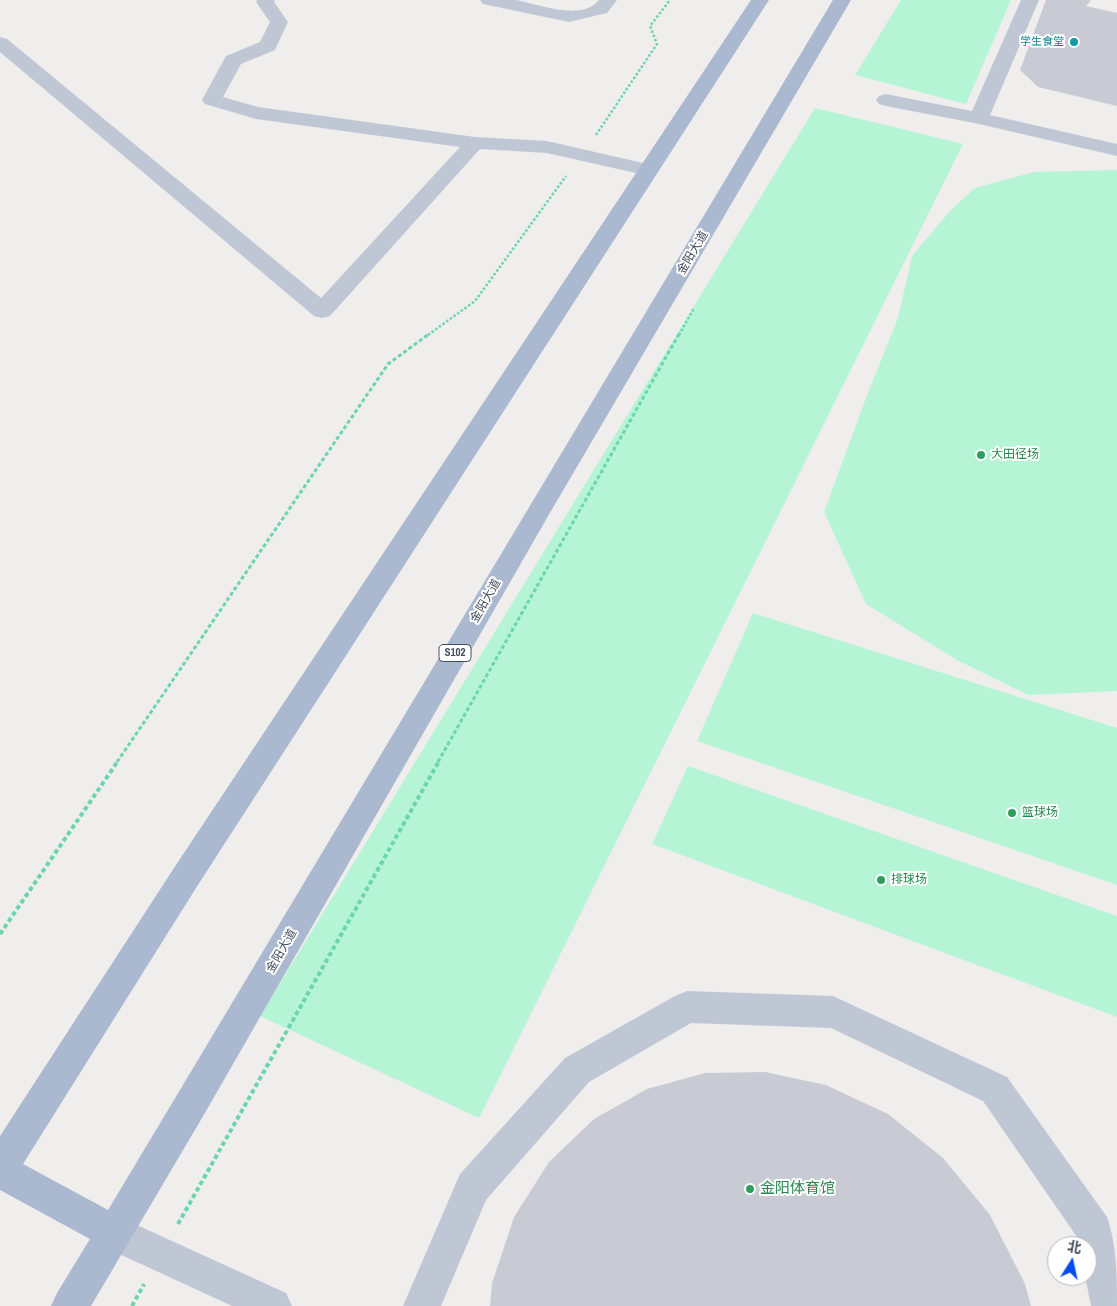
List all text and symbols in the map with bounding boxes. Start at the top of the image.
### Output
place label: 学生食堂 [1020,35,1064,49]
marker: 学生食堂 [1068,36,1080,48]
street label: 金阳大道 [674,229,712,277]
place label: 大田径场 [991,448,1039,462]
marker: 大田径场 [975,449,987,461]
street label: 金阳大道 [468,577,504,625]
road number: S102 [439,644,471,661]
place label: 篮球场 [1022,806,1058,820]
marker: 篮球场 [1006,807,1018,819]
place label: 排球场 [891,873,927,887]
marker: 排球场 [875,874,887,886]
street label: 金阳大道 [264,927,300,975]
place label: 金阳体育馆 [760,1180,835,1198]
marker: 金阳体育馆 [744,1183,756,1195]
north arrow [1047,1236,1097,1286]
text: 北 [1066,1237,1083,1257]

